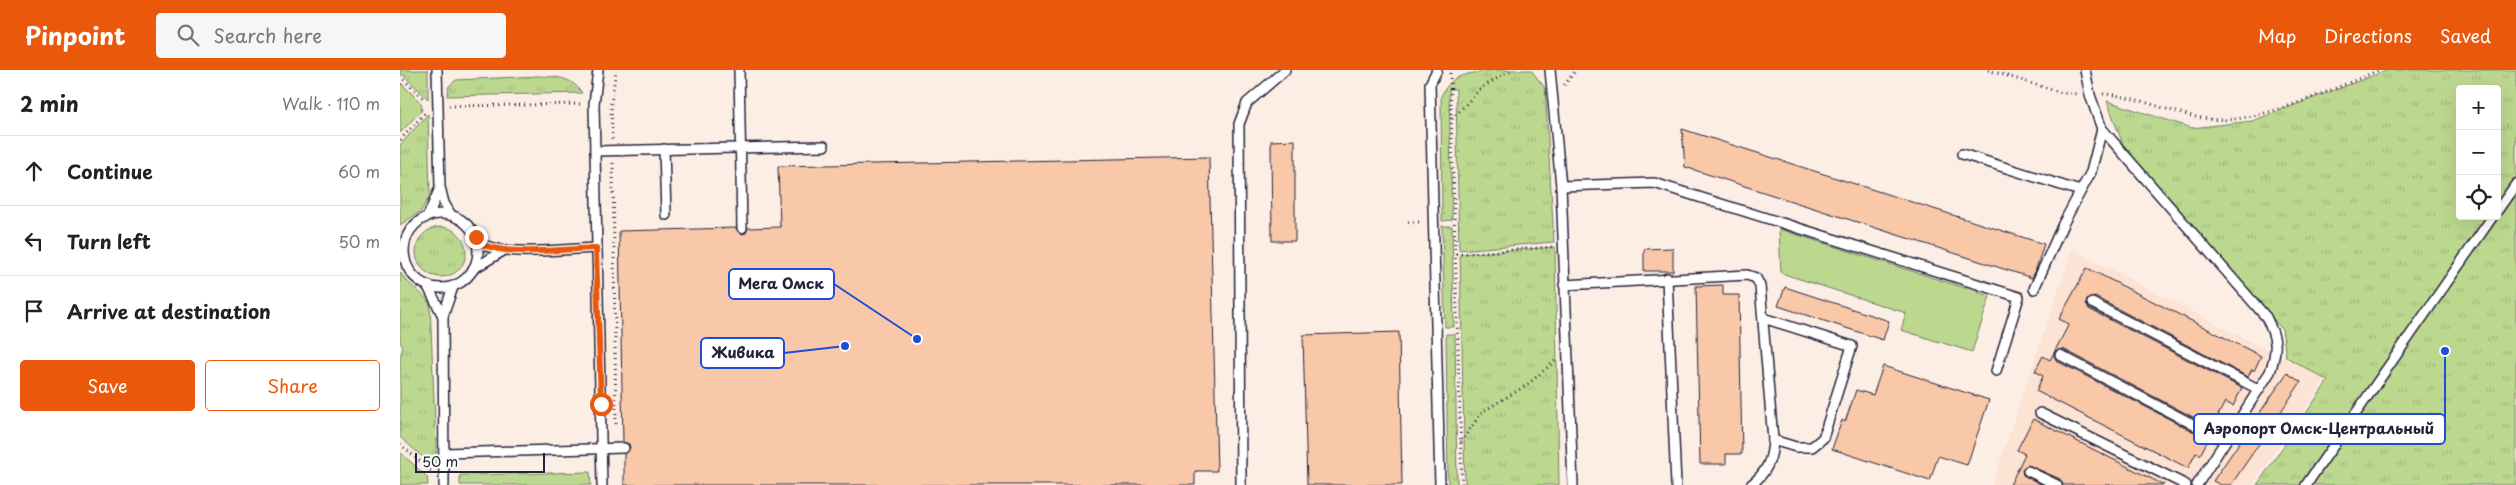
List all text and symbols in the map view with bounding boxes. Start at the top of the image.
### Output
search box [156,13,506,58]
text: Pinpoint [25,17,126,53]
icon: search [174,21,202,49]
text: Search here [214,21,322,49]
text: Map [2258,22,2296,49]
text: Directions [2324,22,2412,49]
text: Saved [2440,22,2491,49]
map controls [2456,85,2501,220]
button: + [2456,85,2501,130]
text: 2 min [20,87,79,119]
text: Walk · 110 m [282,91,380,115]
button: − [2456,130,2501,175]
icon: ahead [20,157,48,185]
text: Continue [67,157,153,185]
text: 60 m [338,159,380,183]
button: locate [2456,175,2501,220]
route end [465,226,488,249]
icon: left [20,227,48,255]
text: Turn left [67,227,151,255]
text: 50 m [339,229,380,253]
callout: Мега Омск [729,269,834,299]
text: Мега Омск [738,271,824,294]
icon: arrive [20,297,48,325]
text: Arrive at destination [67,297,271,325]
callout: Живика [701,338,784,368]
text: Живика [711,340,775,363]
button: Save [20,360,195,411]
button: Share [205,360,380,411]
route start [590,393,613,416]
callout: Аэропорт Омск-Центральный [2194,414,2445,444]
text: Аэропорт Омск-Центральный [2203,416,2434,439]
scale bar [415,450,545,473]
text: 50 m [422,451,458,472]

